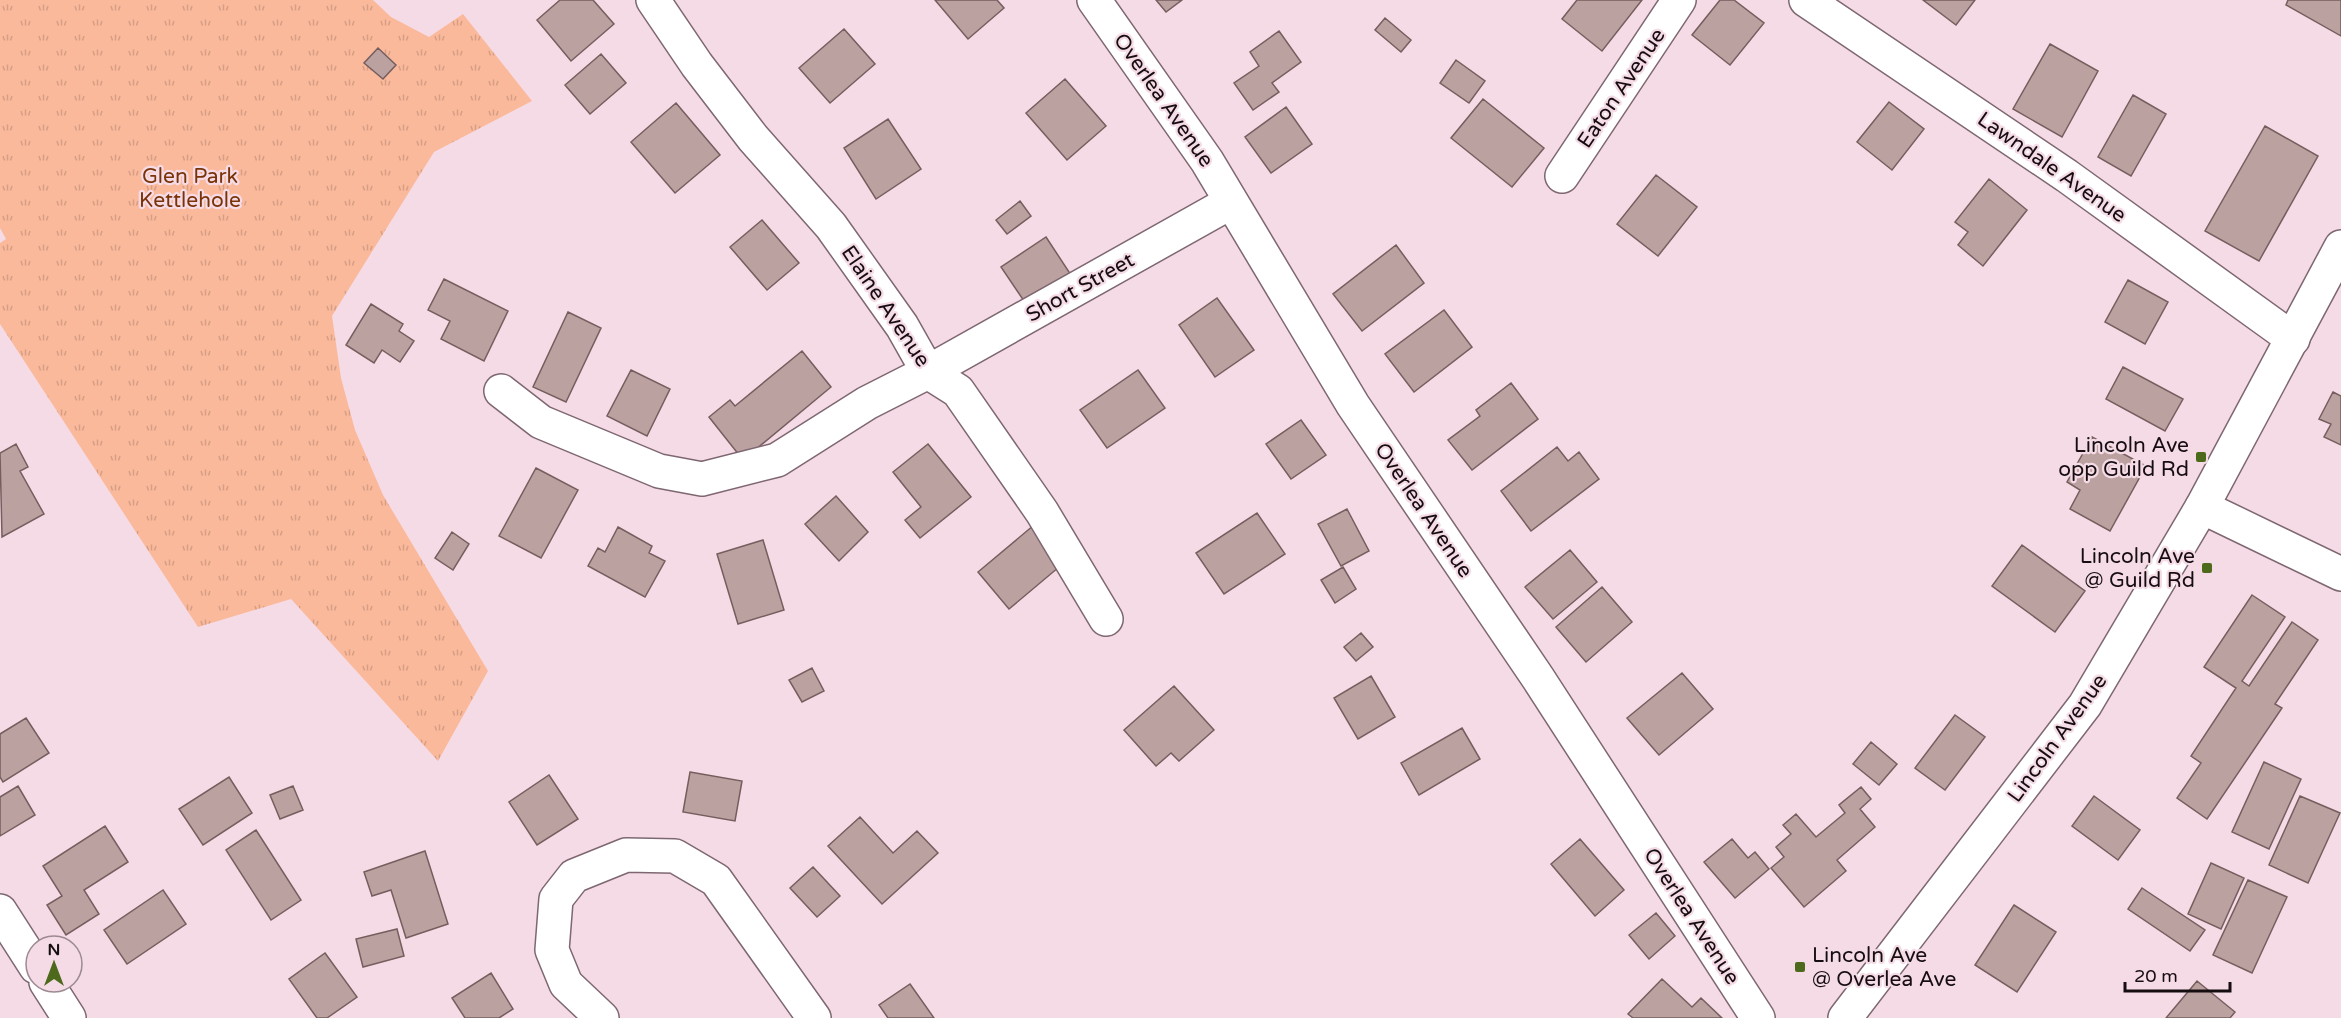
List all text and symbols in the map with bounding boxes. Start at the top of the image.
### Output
street label: Eaton Avenue [1572,24,1671,153]
street label: Overlea Avenue [1108,29,1219,172]
street label: Lawndale Avenue [1972,107,2131,228]
park label: Glen Park Kettlehole [139,164,241,213]
street label: Elaine Avenue [836,241,935,372]
street label: Short Street [1022,247,1139,327]
place label: Lincoln Ave opp Guild Rd [2058,433,2189,482]
street label: Overlea Avenue [1369,438,1478,583]
marker: Lincoln Ave opp Guild Rd [2194,450,2208,464]
place label: Lincoln Ave @ Guild Rd [2080,544,2195,593]
marker: Lincoln Ave @ Guild Rd [2200,561,2214,575]
street label: Lincoln Avenue [2002,669,2112,807]
street label: Overlea Avenue [1638,843,1745,989]
north arrow [24,934,84,994]
text: N [48,940,60,960]
place label: Lincoln Ave @ Overlea Ave [1812,943,1957,992]
scale bar [2125,955,2230,993]
marker: Lincoln Ave @ Overlea Ave [1793,960,1807,974]
text: 20 m [2134,965,2178,987]

